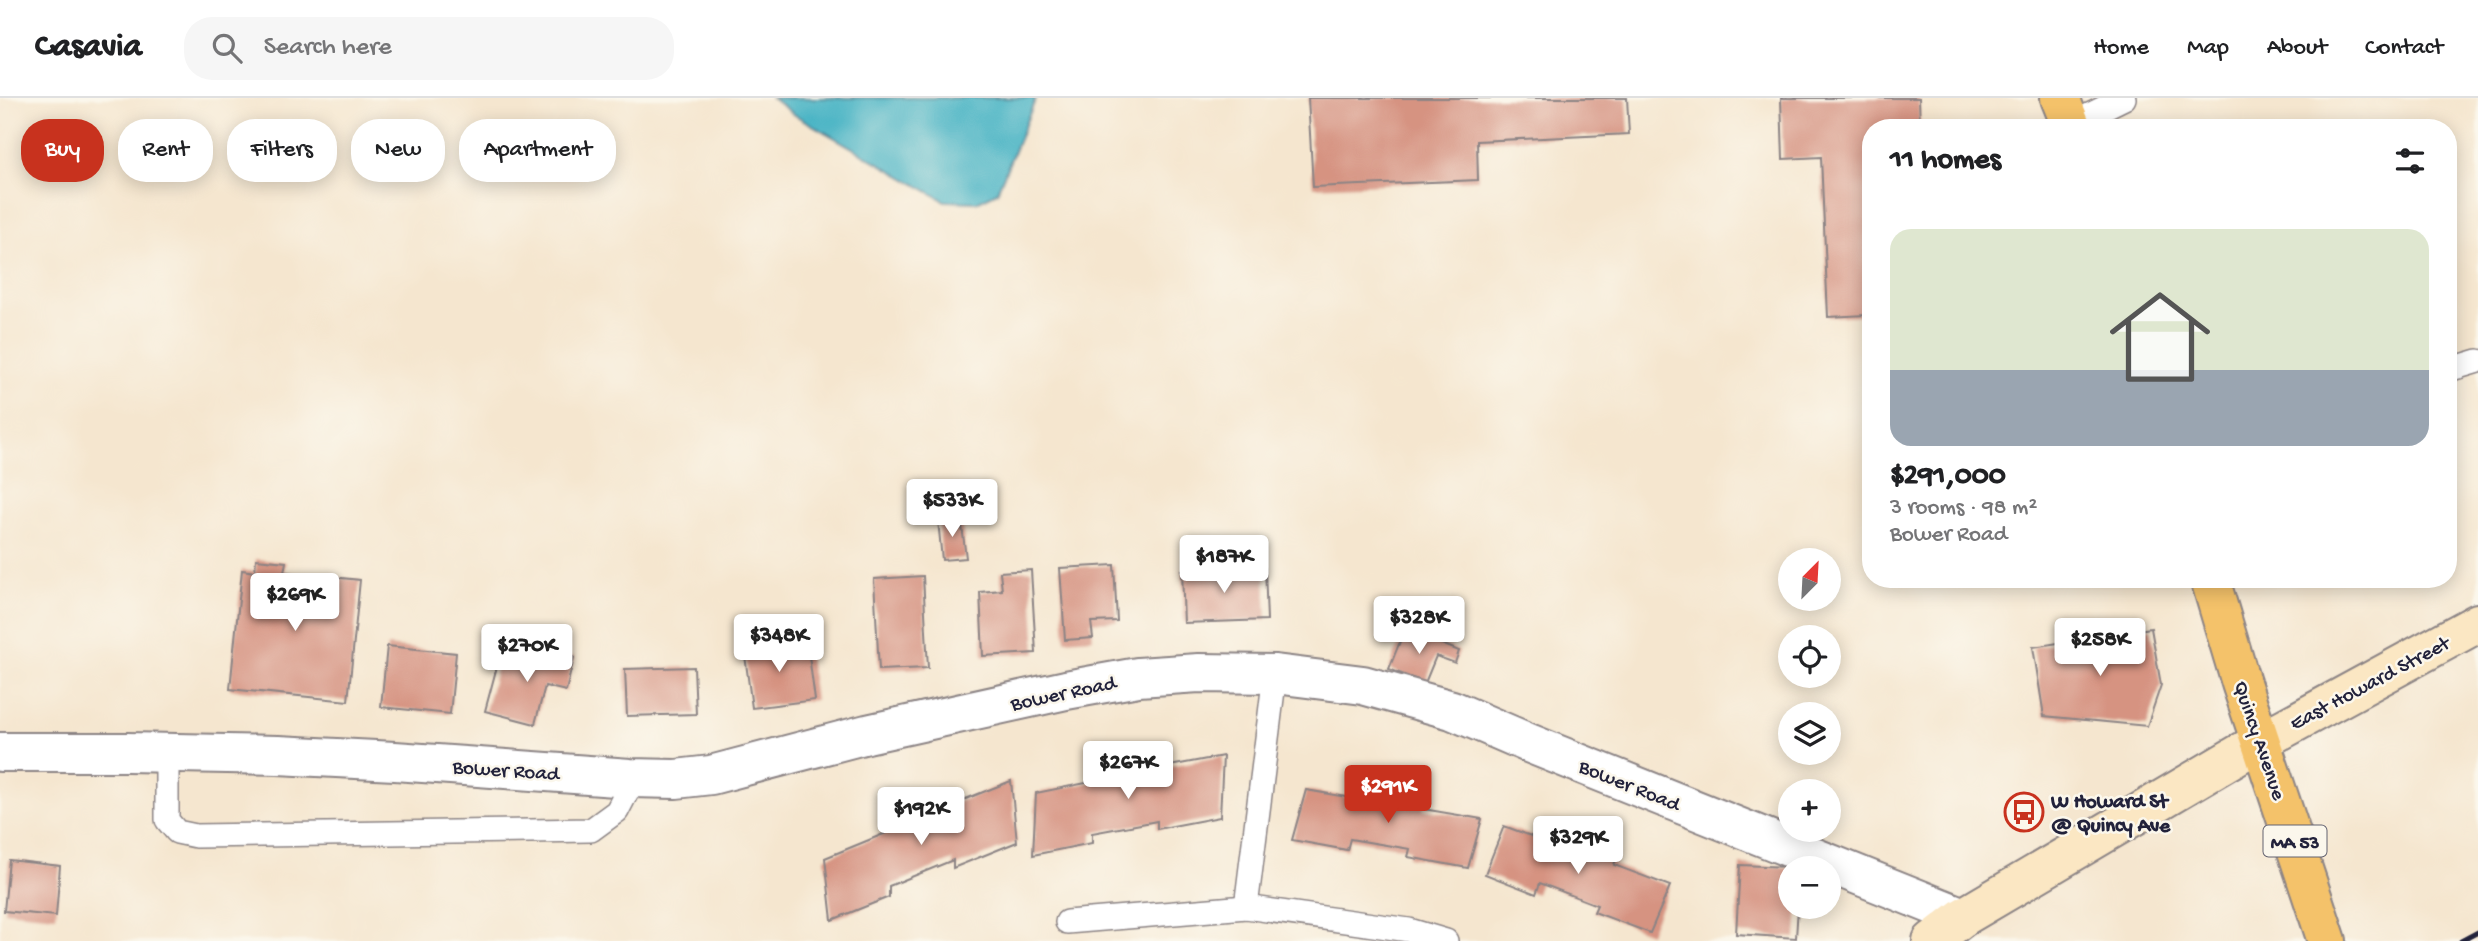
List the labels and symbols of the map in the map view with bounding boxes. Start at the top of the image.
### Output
pin: $533K [903,480,1001,539]
pin: $187K [1175,536,1273,595]
north arrow [1778,548,1841,611]
pin: $269K [246,574,344,633]
pin: $328K [1370,596,1468,656]
pin: $348K [730,614,828,674]
pin: $258K [2051,618,2149,678]
pin: $270K [478,624,576,684]
street label: East Howard Street [2286,631,2457,738]
street label: Bower Road [1008,672,1120,719]
street label: Quincy Avenue [2226,678,2290,805]
pin: $267K [1079,742,1177,801]
street label: Bower Road [1573,755,1685,820]
street label: Bower Road [451,756,562,789]
pin: $291K [1339,766,1437,825]
pin: $192K [872,788,970,847]
bus stop icon: W Howard St @ Quincy Ave [2003,791,2045,833]
place label: W Howard St @ Quincy Ave [2050,791,2171,840]
pin: $329K [1529,816,1627,876]
road number: MA 53 [2264,826,2326,856]

